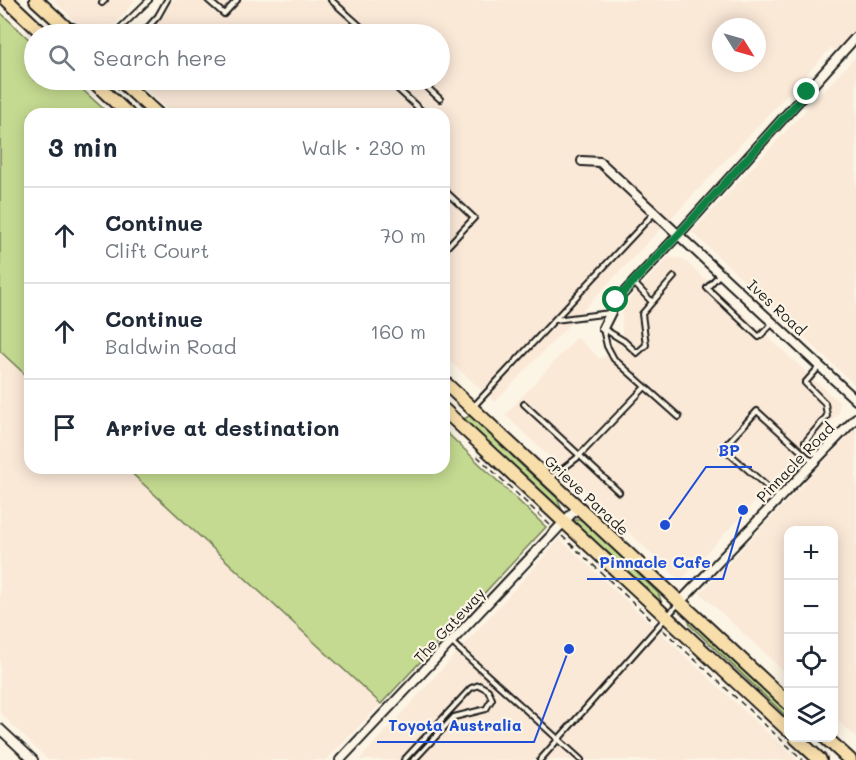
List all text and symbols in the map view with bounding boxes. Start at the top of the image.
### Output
north arrow [712,18,766,72]
search box [24,24,450,90]
icon: search [45,41,78,74]
text: Search here [93,43,227,72]
route end [793,78,819,104]
text: 3 min [48,130,117,164]
text: Walk · 230 m [301,134,426,160]
text: Continue [105,208,203,237]
icon: ahead [48,219,81,252]
text: 70 m [380,222,426,248]
text: Clift Court [105,237,209,263]
street label: Ives Road [743,275,811,339]
route start [602,286,628,312]
text: Continue [105,304,203,333]
icon: ahead [48,315,81,348]
text: 160 m [370,318,426,344]
text: Baldwin Road [105,333,237,359]
icon: arrive [48,411,81,444]
text: Arrive at destination [105,413,340,442]
street label: Pinnacle Road [752,418,838,506]
callout: BP [706,433,752,467]
text: BP [718,439,740,460]
street label: Grieve Parade [540,451,634,539]
map controls [784,526,838,742]
button: + [784,526,838,580]
callout: Pinnacle Cafe [587,545,723,579]
text: Pinnacle Cafe [599,551,711,572]
button: − [784,580,838,634]
street label: The Gateway [409,583,489,667]
button: locate [784,634,838,688]
button: layers [784,688,838,742]
callout: Toyota Australia [377,708,534,742]
text: Toyota Australia [388,714,522,735]

